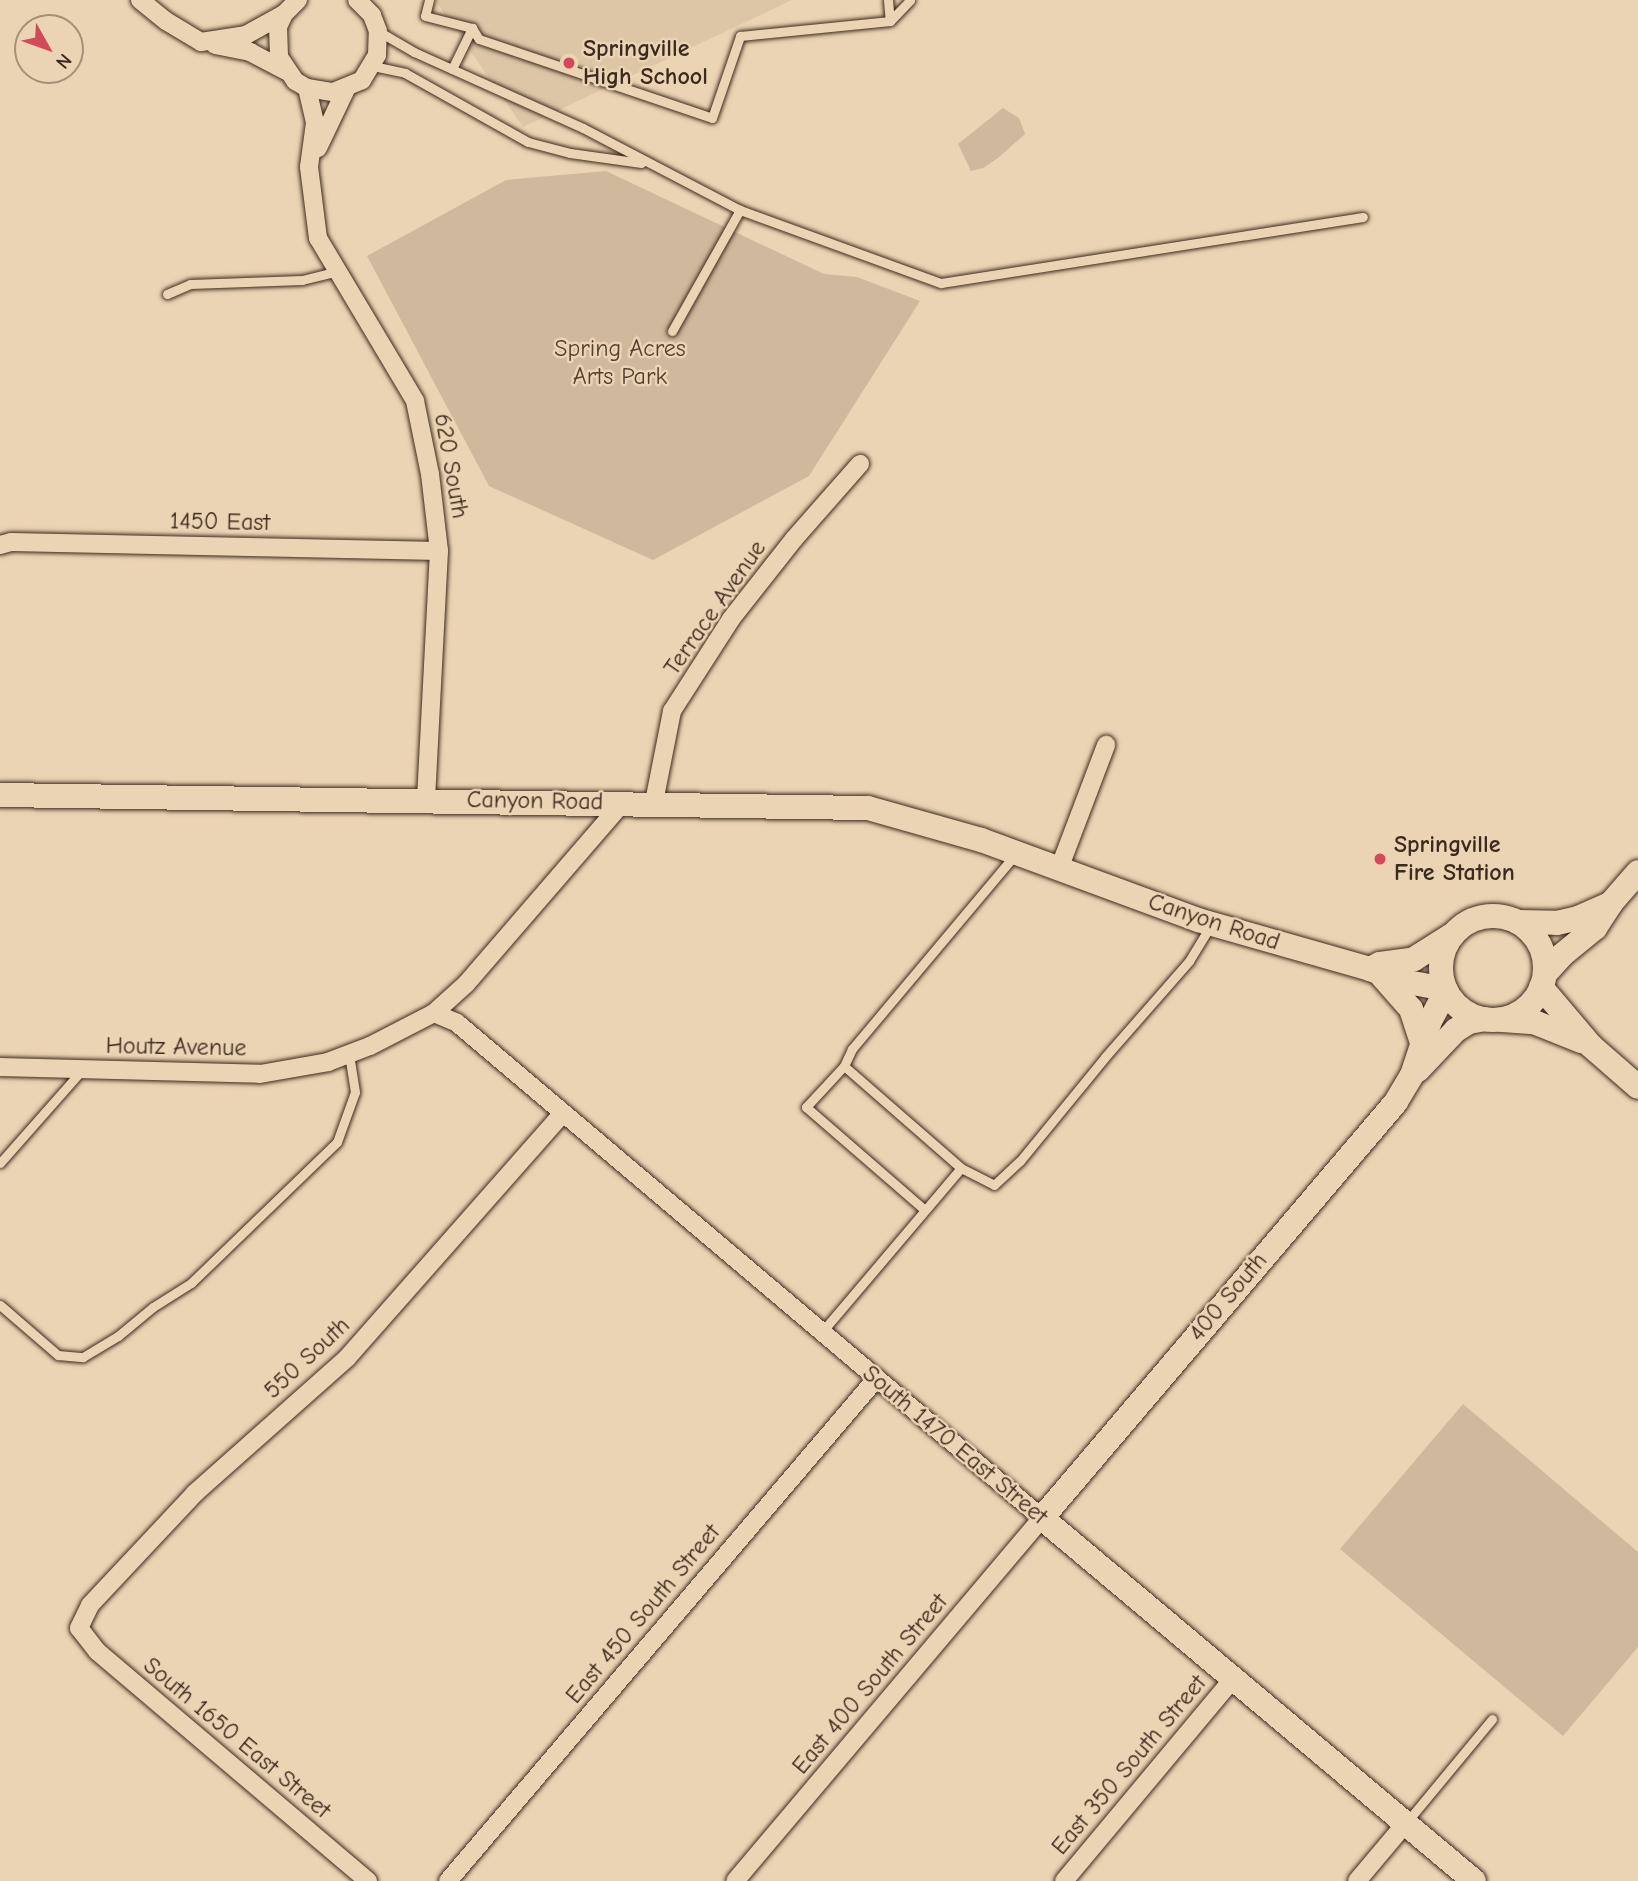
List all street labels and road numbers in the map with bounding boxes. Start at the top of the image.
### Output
street label: 620 South [428,411,474,521]
street label: 1450 East [170,507,270,537]
street label: Terrace Avenue [658,535,772,681]
street label: Canyon Road [466,785,604,817]
street label: Canyon Road [1145,887,1283,957]
street label: Houtz Avenue [105,1031,247,1063]
street label: 400 South [1183,1247,1273,1347]
street label: 550 South [258,1311,356,1405]
street label: South 1470 East Street [857,1359,1053,1531]
street label: East 450 South Street [560,1519,726,1709]
street label: East 400 South Street [786,1588,954,1780]
street label: South 1650 East Street [137,1651,337,1825]
street label: East 350 South Street [1045,1669,1213,1861]

